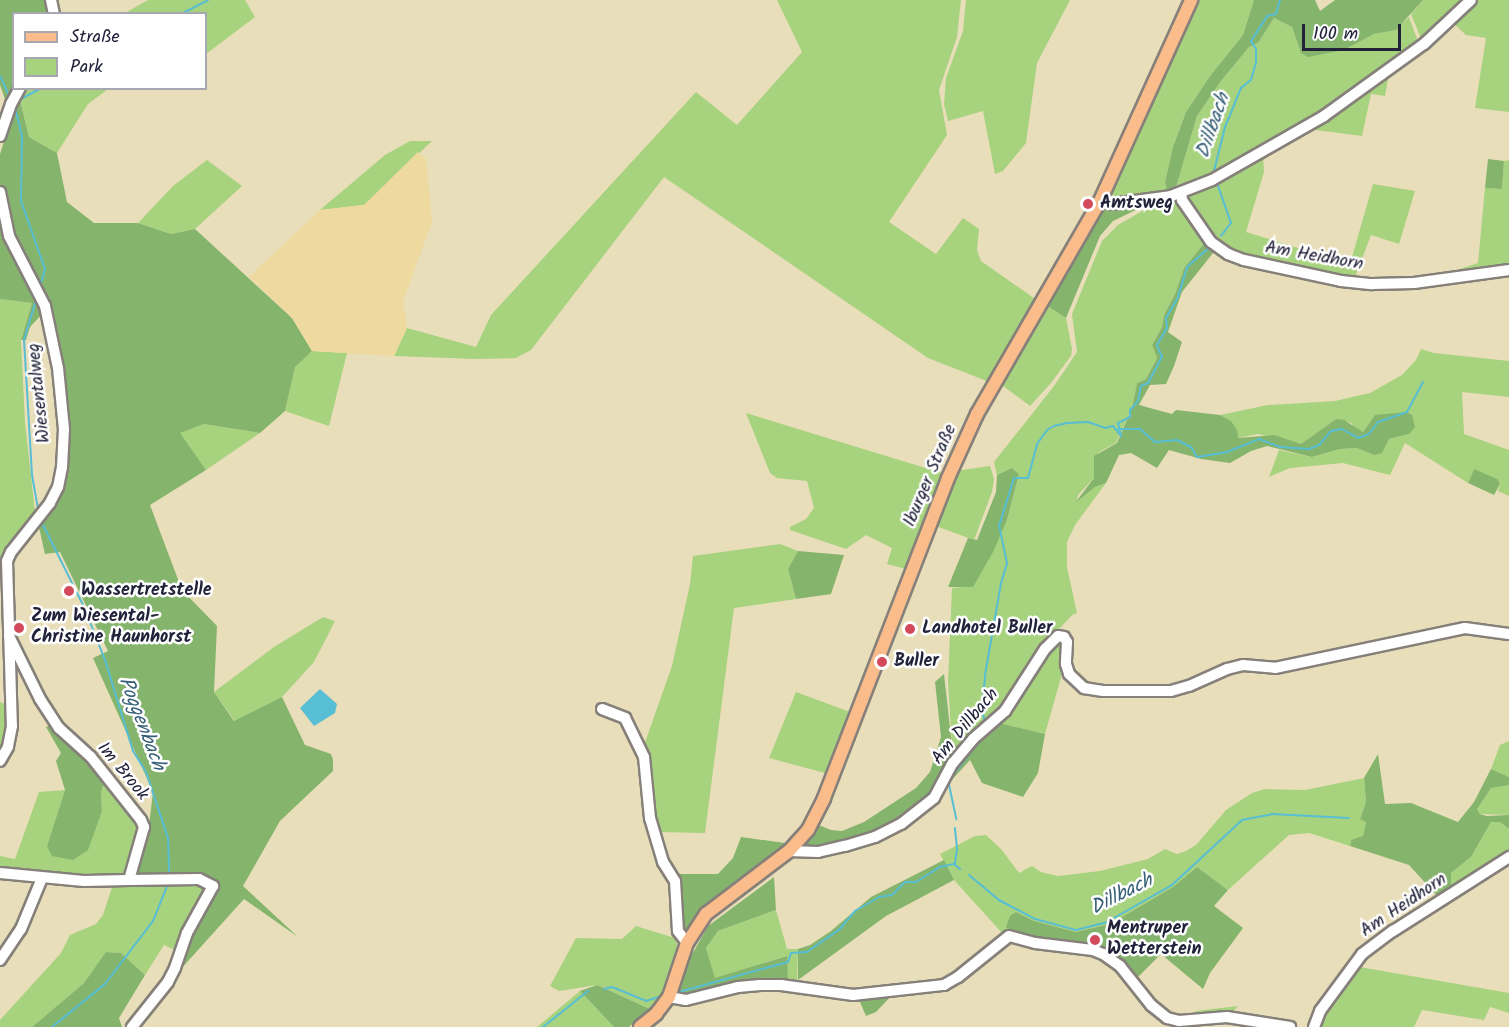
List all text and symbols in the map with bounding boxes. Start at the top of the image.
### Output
legend [12,12,207,90]
scale bar [1305,12,1404,50]
text: 100 m [1313,20,1358,49]
text: Straße [70,23,120,52]
text: Park [70,53,103,82]
water label: Dillbach [1192,90,1236,162]
place label: Amtsweg [1100,193,1173,215]
marker: Amtsweg [1081,197,1095,211]
street label: Am Heidhorn [1263,238,1365,276]
street label: Wiesentalweg [24,342,56,444]
street label: Iburger Straße [900,422,962,530]
place label: Wassertretstelle [81,580,212,602]
marker: Wassertretstelle [62,584,76,598]
place label: Zum Wiesental- Christine Haunhorst [31,607,191,650]
place label: Landhotel Buller [922,618,1052,640]
marker: Zum Wiesental- Christine Haunhorst [12,621,26,635]
marker: Landhotel Buller [903,622,917,636]
place label: Buller [894,651,939,673]
marker: Buller [875,655,889,669]
water label: Poggenbach [112,674,170,774]
street label: Am Dillbach [928,685,1004,769]
street label: Im Brook [91,739,153,805]
water label: Dillbach [1087,869,1157,921]
street label: Am Heidhorn [1357,869,1451,943]
place label: Mentruper Wetterstein [1107,919,1201,962]
marker: Mentruper Wetterstein [1088,933,1102,947]

